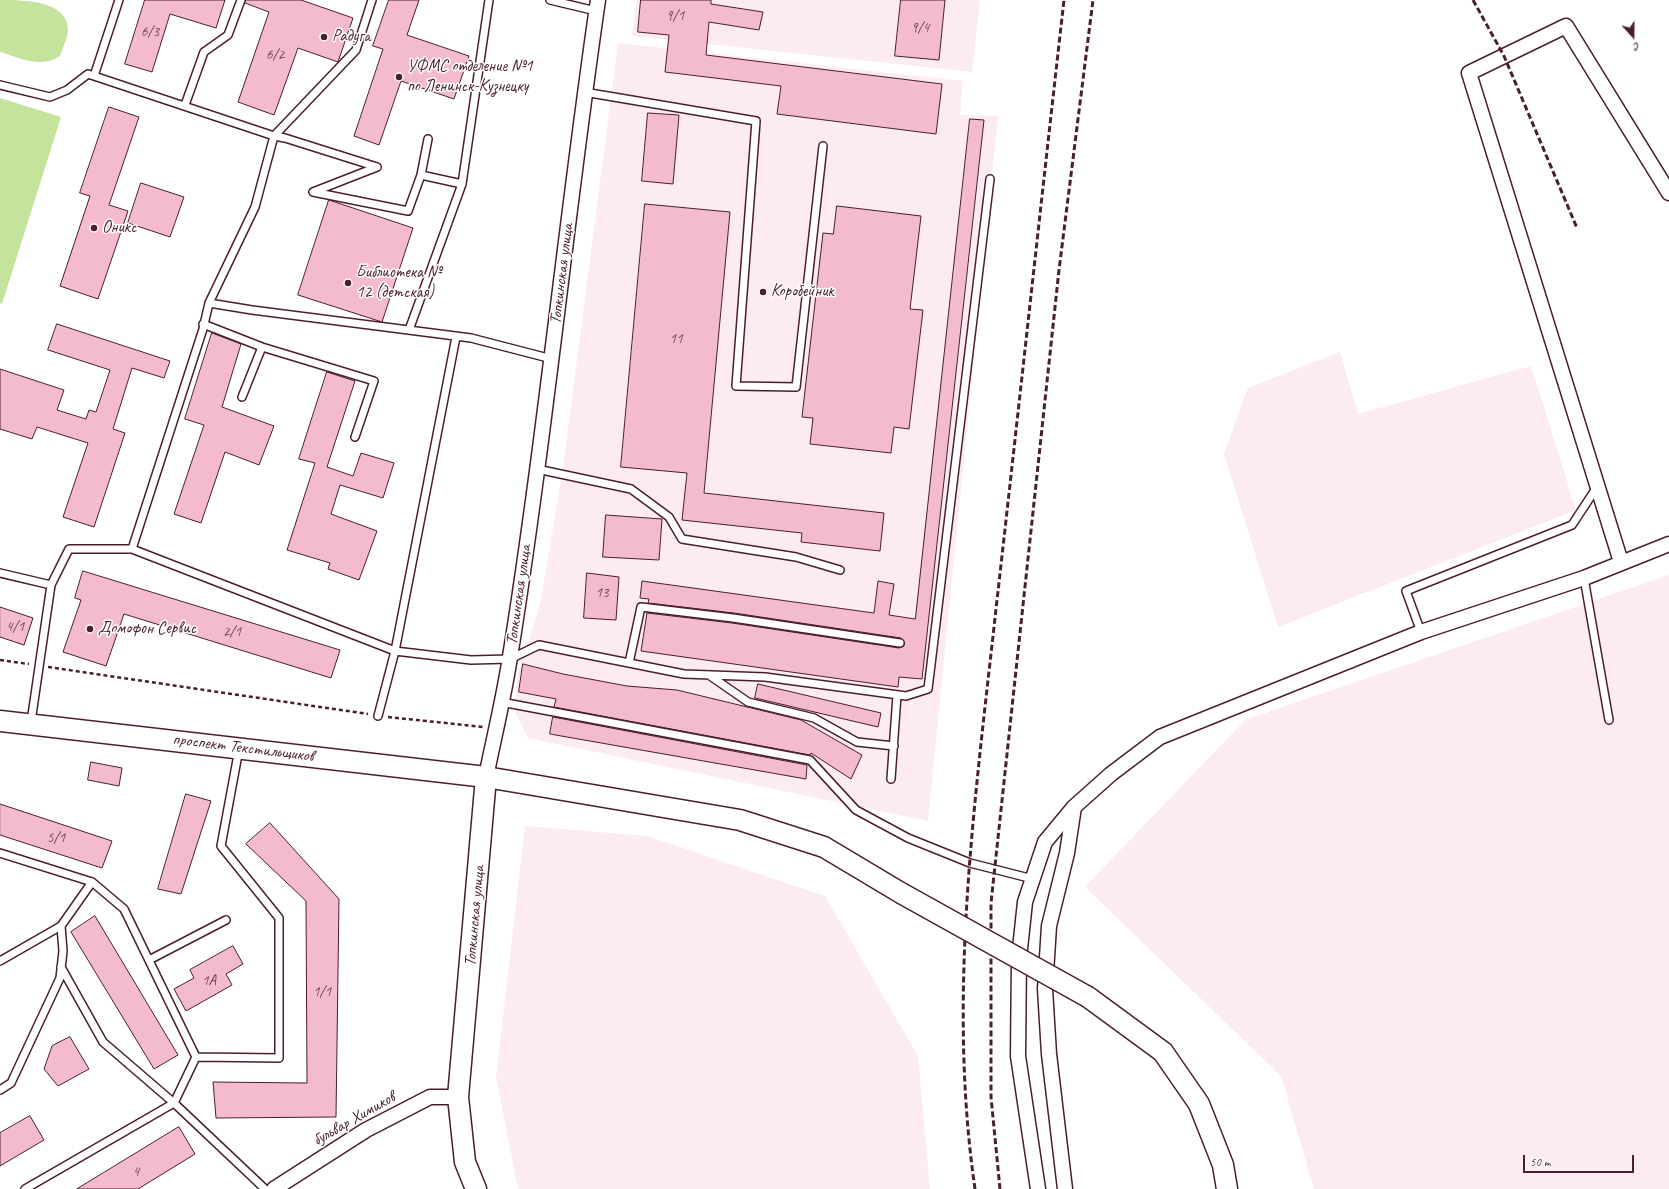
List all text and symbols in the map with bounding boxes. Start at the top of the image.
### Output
house number: 9/1 [666,7,684,25]
north arrow [1613,16,1653,56]
house number: 9/4 [911,19,929,37]
house number: 6/3 [141,23,159,41]
place label: Радуга [332,27,370,47]
marker: Радуга [319,32,329,42]
text: С [1632,40,1642,55]
house number: 6/2 [266,46,284,64]
place label: УФМС отделение №1 по Ленинск-Кузнецку [407,57,533,97]
marker: УФМС отделение №1 по Ленинск-Кузнецку [394,72,404,82]
place label: Оникс [102,218,136,238]
marker: Оникс [89,223,99,233]
street label: Топкинская улица [546,223,578,325]
place label: Библиотека № 12 (детская) [356,263,441,303]
marker: Библиотека № 12 (детская) [343,278,353,288]
place label: Коробейник [771,282,834,302]
marker: Коробейник [758,287,768,297]
house number: 11 [669,330,683,348]
street label: Топкинская улица [502,544,536,646]
house number: 13 [595,584,609,602]
house number: 4/1 [6,618,24,636]
place label: Домофон Сервис [98,619,196,639]
house number: 2/1 [223,623,241,641]
marker: Домофон Сервис [85,624,95,634]
street label: проспект Текстильщиков [171,729,315,767]
house number: 5/1 [47,829,65,847]
street label: Топкинская улица [460,865,490,967]
house number: 1А [202,972,216,990]
house number: 1/1 [313,983,331,1001]
street label: бульвар Химиков [309,1087,399,1151]
scale bar [1525,1147,1636,1173]
text: 50 m [1530,1154,1550,1170]
house number: 4 [133,1163,139,1181]

